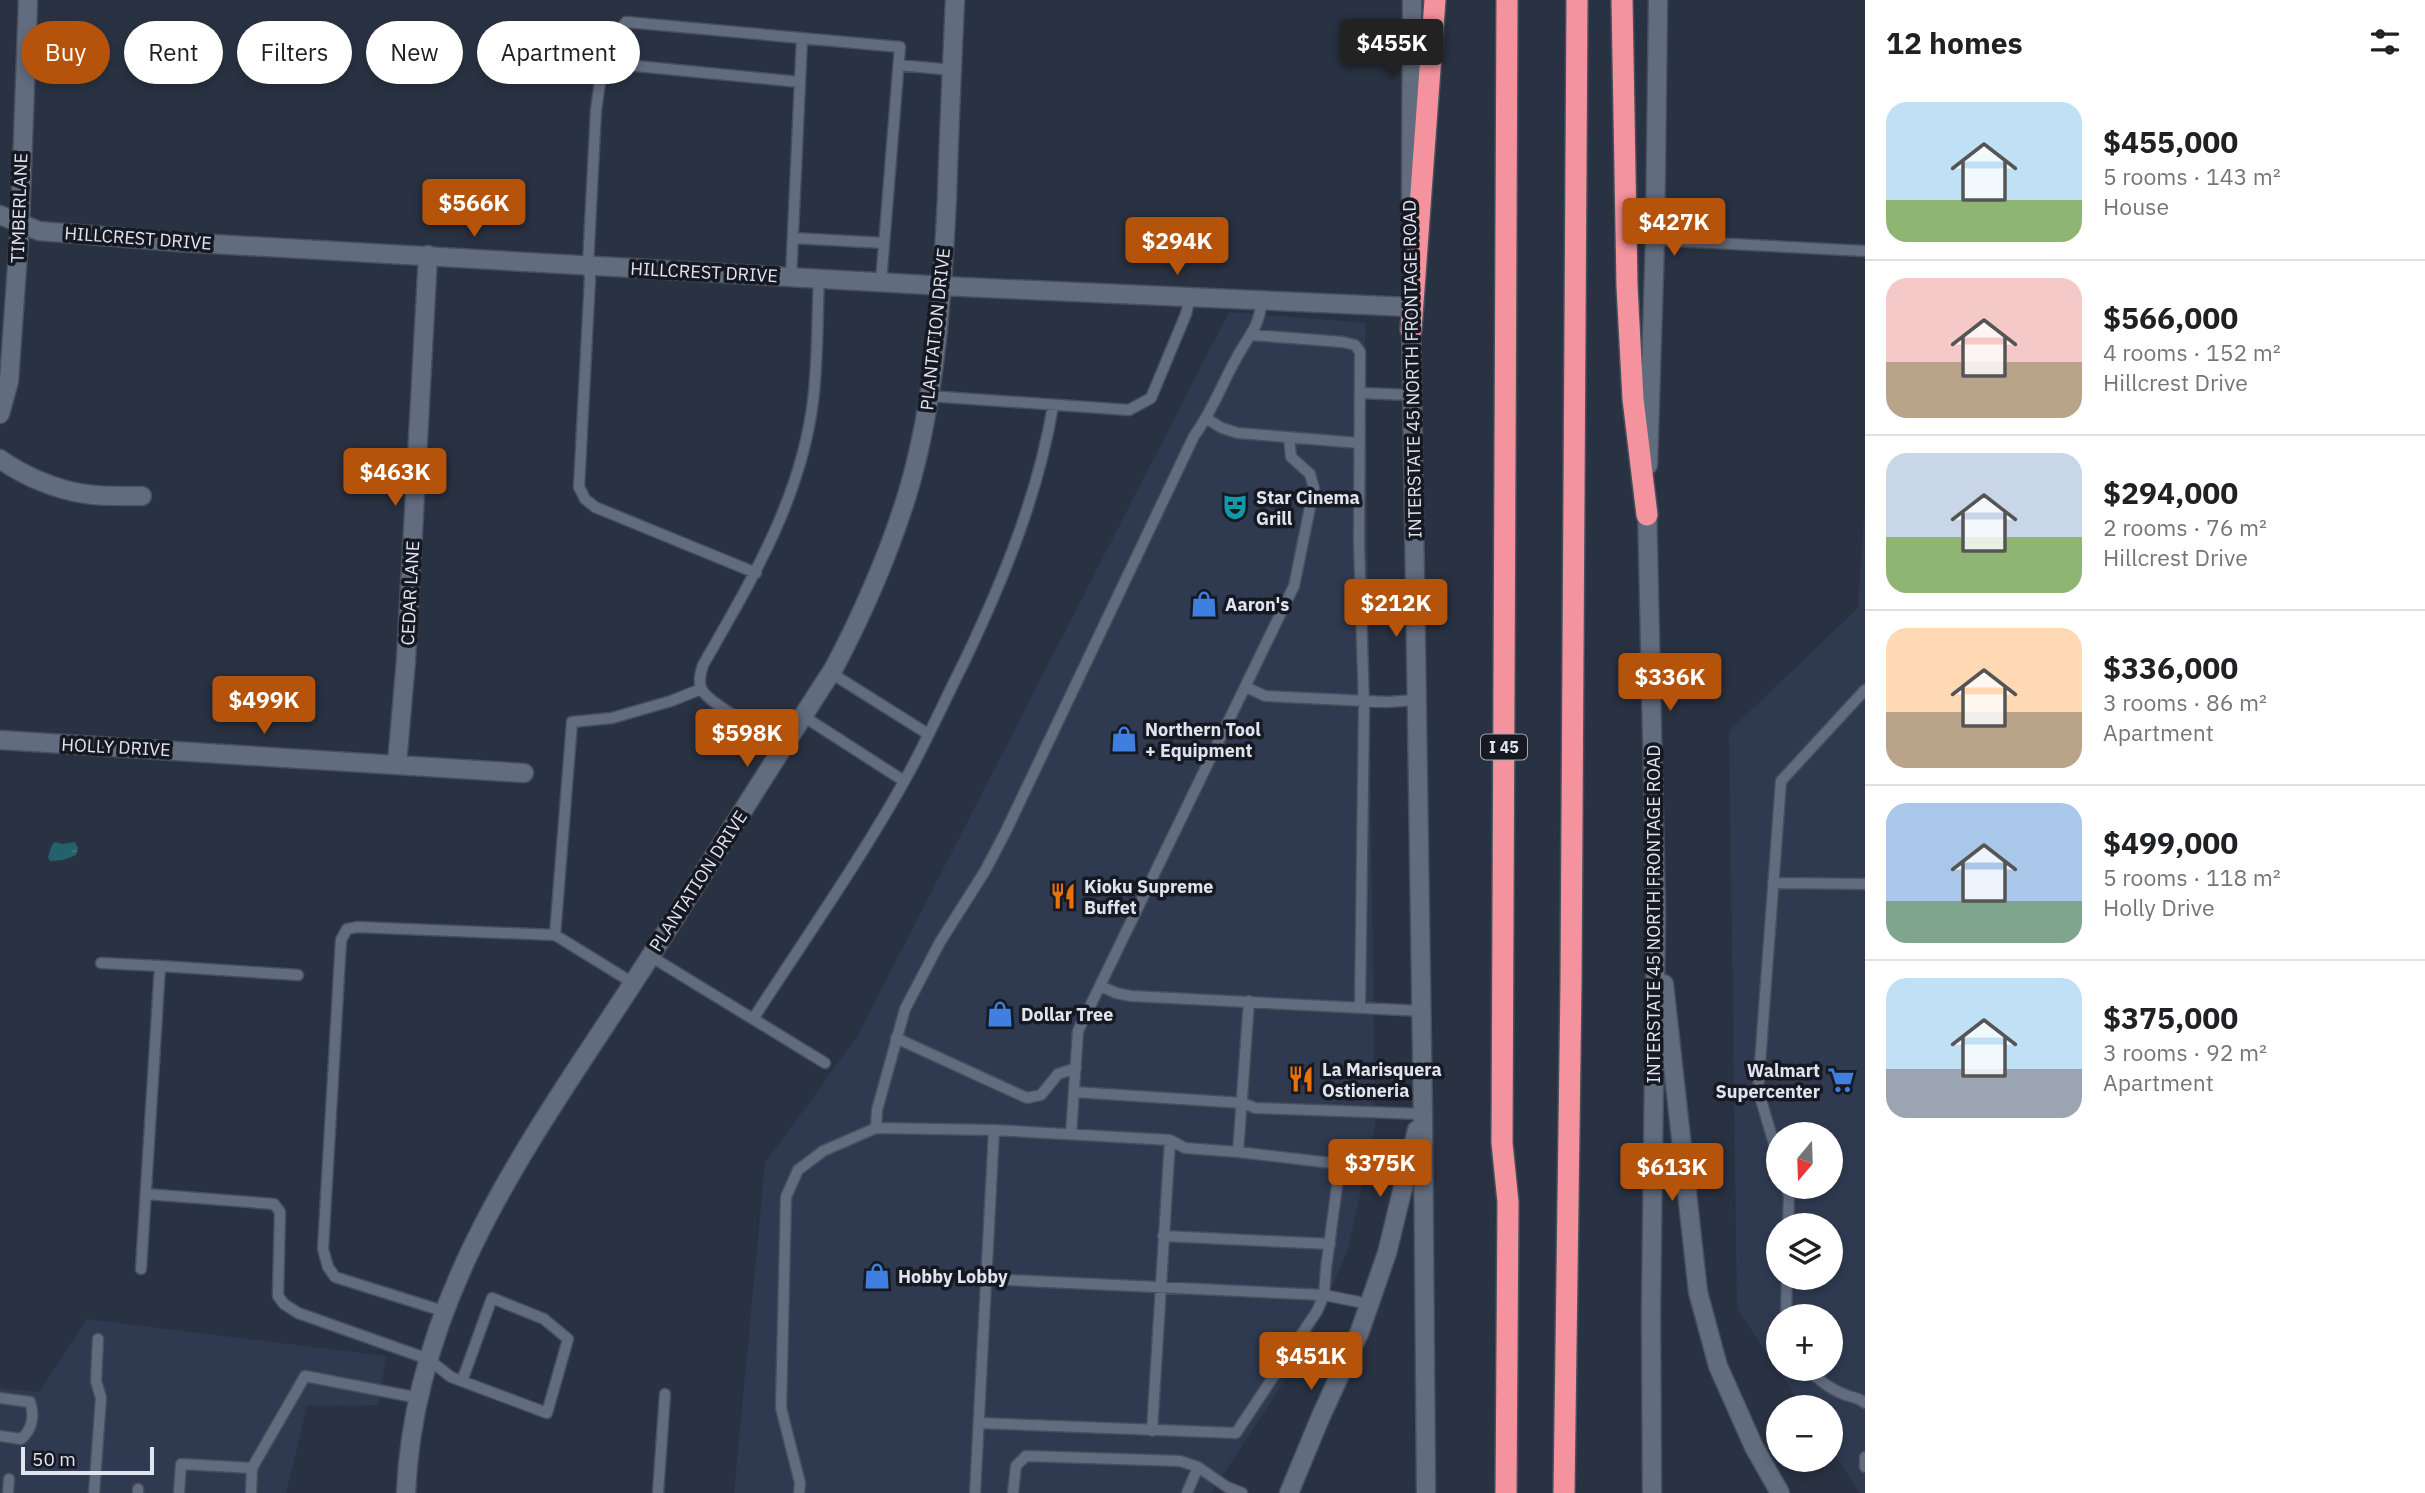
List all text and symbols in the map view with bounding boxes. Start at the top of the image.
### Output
pin: $455K [1343,20,1441,79]
chip: Buy [21,21,110,84]
chip: Rent [124,21,223,84]
chip: Filters [237,21,352,84]
chip: New [366,21,463,84]
chip: Apartment [477,21,640,84]
text: 12 homes [1886,23,2023,62]
icon: filters [2366,23,2404,61]
text: $455K [1356,27,1428,57]
text: $455,000 [2103,122,2238,161]
icon: home [1942,130,2026,214]
street label: TIMBERLANE [6,153,32,263]
text: 5 rooms · 143 m² [2103,161,2281,191]
pin: $566K [425,180,523,239]
text: $566K [438,187,510,217]
text: House [2103,191,2169,221]
pin: $427K [1625,198,1723,258]
street label: INTERSTATE 45 NORTH FRONTAGE ROAD [1398,200,1426,538]
text: $427K [1638,206,1710,236]
pin: $294K [1128,218,1226,277]
street label: HILLCREST DRIVE [64,221,212,255]
text: $294K [1141,225,1213,255]
street label: PLANTATION DRIVE [915,247,955,411]
street label: HILLCREST DRIVE [630,257,778,287]
text: $566,000 [2103,298,2238,337]
icon: home [1942,306,2026,390]
text: 4 rooms · 152 m² [2103,337,2281,367]
text: Hillcrest Drive [2103,367,2248,397]
pin: $463K [346,448,444,508]
text: $463K [359,456,431,486]
text: $294,000 [2103,473,2238,512]
icon: home [1942,481,2026,565]
place label: Star Cinema Grill [1256,486,1360,530]
theatre icon: Star Cinema Grill [1220,492,1250,522]
text: 2 rooms · 76 m² [2103,512,2267,542]
street label: CEDAR LANE [396,540,424,646]
text: Hillcrest Drive [2103,542,2248,572]
pin: $212K [1347,580,1445,639]
text: $212K [1360,587,1432,617]
shop icon: Aaron's [1189,589,1219,619]
place label: Aaron's [1225,593,1289,616]
text: $336,000 [2103,648,2238,687]
pin: $336K [1621,654,1719,713]
icon: home [1942,656,2026,740]
text: $336K [1634,661,1706,691]
pin: $499K [215,676,313,736]
text: $499K [228,684,300,714]
text: 3 rooms · 86 m² [2103,687,2267,717]
pin: $598K [698,710,796,769]
text: $598K [711,717,783,747]
text: Apartment [2103,717,2214,747]
place label: Northern Tool + Equipment [1145,718,1261,762]
shop icon: Northern Tool + Equipment [1109,724,1139,754]
street label: HOLLY DRIVE [61,733,171,761]
road number: I 45 [1481,734,1527,760]
street label: INTERSTATE 45 NORTH FRONTAGE ROAD [1642,745,1665,1083]
street label: PLANTATION DRIVE [644,806,752,956]
text: $499,000 [2103,823,2238,862]
icon: home [1942,831,2026,915]
text: 5 rooms · 118 m² [2103,862,2281,892]
place label: Kioku Supreme Buffet [1084,875,1213,919]
restaurant icon: Kioku Supreme Buffet [1048,881,1078,911]
text: Holly Drive [2103,892,2215,922]
text: $375,000 [2103,998,2238,1037]
shop icon: Dollar Tree [985,999,1015,1029]
place label: Dollar Tree [1021,1003,1113,1026]
icon: home [1942,1006,2026,1090]
text: 3 rooms · 92 m² [2103,1037,2267,1067]
place label: La Marisquera Ostioneria [1322,1058,1442,1102]
place label: Walmart Supercenter [1716,1059,1820,1103]
restaurant icon: La Marisquera Ostioneria [1286,1064,1316,1094]
supermarket icon: Walmart Supercenter [1826,1065,1856,1095]
text: Apartment [2103,1067,2214,1097]
north arrow [1766,1122,1843,1199]
map controls [1766,1122,1843,1472]
pin: $375K [1331,1140,1429,1199]
pin: $613K [1623,1144,1721,1203]
text: $375K [1344,1147,1416,1177]
text: $613K [1636,1151,1708,1181]
button: layers [1766,1213,1843,1290]
shop icon: Hobby Lobby [862,1261,892,1291]
place label: Hobby Lobby [898,1265,1008,1288]
button: + [1766,1304,1843,1381]
pin: $451K [1262,1332,1360,1392]
text: $451K [1275,1340,1347,1370]
button: − [1766,1395,1843,1472]
scale bar [21,1444,154,1476]
text: 50 m [32,1447,76,1471]

